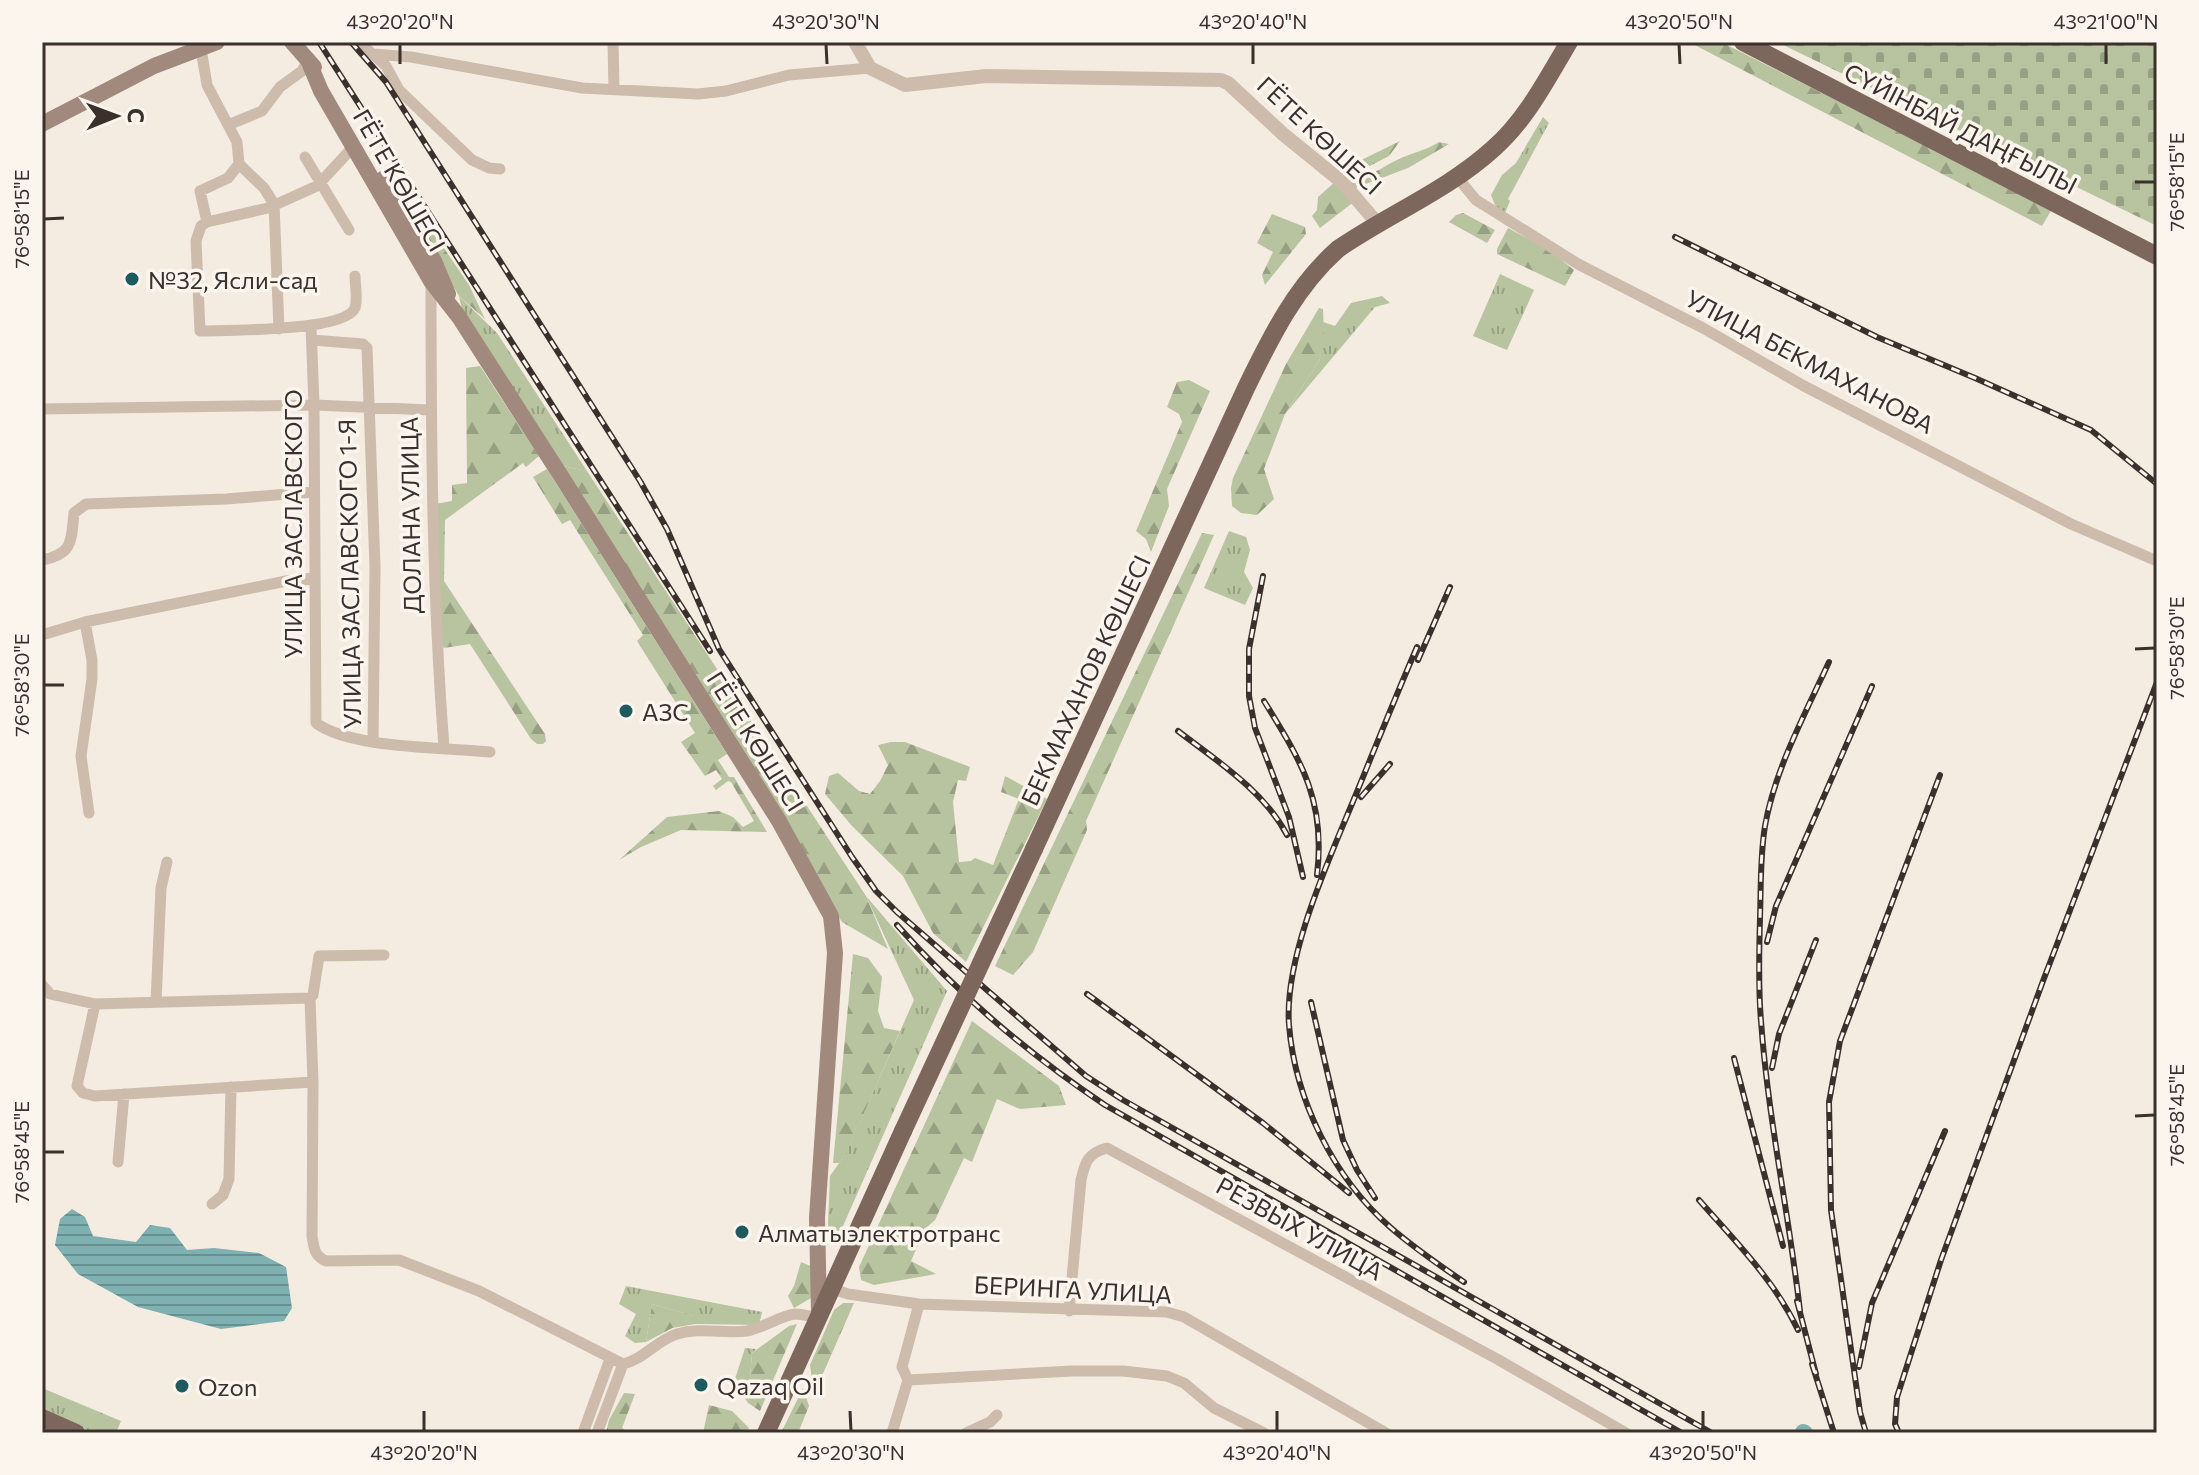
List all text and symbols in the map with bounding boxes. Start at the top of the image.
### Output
text: 43°20'20"N [346,9,454,33]
text: 43°20'30"N [772,9,880,33]
text: 43°20'40"N [1199,9,1307,33]
text: 43°20'50"N [1625,9,1733,33]
text: 43°21'00"N [2053,9,2159,33]
street label: СҮЙІНБАЙ ДАҢҒЫЛЫ [1840,57,2082,199]
street label: ГЁТЕ КӨШЕСІ [1252,70,1388,200]
north arrow [76,76,156,156]
street label: ГЁТЕ КӨШЕСІ [348,104,452,256]
text: С [123,108,150,123]
text: 76°58'15"E [2164,132,2188,232]
text: 76°58'15"E [9,169,33,269]
place label: №32, Ясли-сад [148,265,317,294]
marker: №32, Ясли-сад [123,270,141,288]
street label: УЛИЦА БЕКМАХАНОВА [1681,283,1939,439]
street label: УЛИЦА ЗАСЛАВСКОГО [278,389,307,659]
street label: ДОЛАНА УЛИЦА [394,416,426,614]
street label: УЛИЦА ЗАСЛАВСКОГО 1-Я [332,419,366,729]
street label: БЕКМАХАНОВ КӨШЕСІ [1014,550,1156,810]
text: 76°58'30"E [2164,596,2188,700]
text: 76°58'30"E [9,633,33,737]
street label: ГЁТЕ КӨШЕСІ [701,666,811,816]
place label: АЗС [642,697,689,726]
marker: АЗС [617,702,635,720]
text: 76°58'45"E [2164,1064,2188,1166]
text: 76°58'45"E [9,1101,33,1203]
street label: РЕЗВЫХ УЛИЦА [1212,1170,1388,1286]
place label: Алматыэлектротранс [758,1218,1001,1247]
marker: Алматыэлектротранс [733,1223,751,1241]
street label: БЕРИНГА УЛИЦА [973,1269,1173,1309]
place label: Qazaq Oil [717,1371,824,1400]
place label: Ozon [198,1372,258,1401]
marker: Qazaq Oil [692,1376,710,1394]
marker: Ozon [173,1377,191,1395]
text: 43°20'20"N [370,1440,478,1464]
text: 43°20'30"N [797,1440,905,1464]
text: 43°20'40"N [1223,1440,1331,1464]
text: 43°20'50"N [1649,1440,1757,1464]

